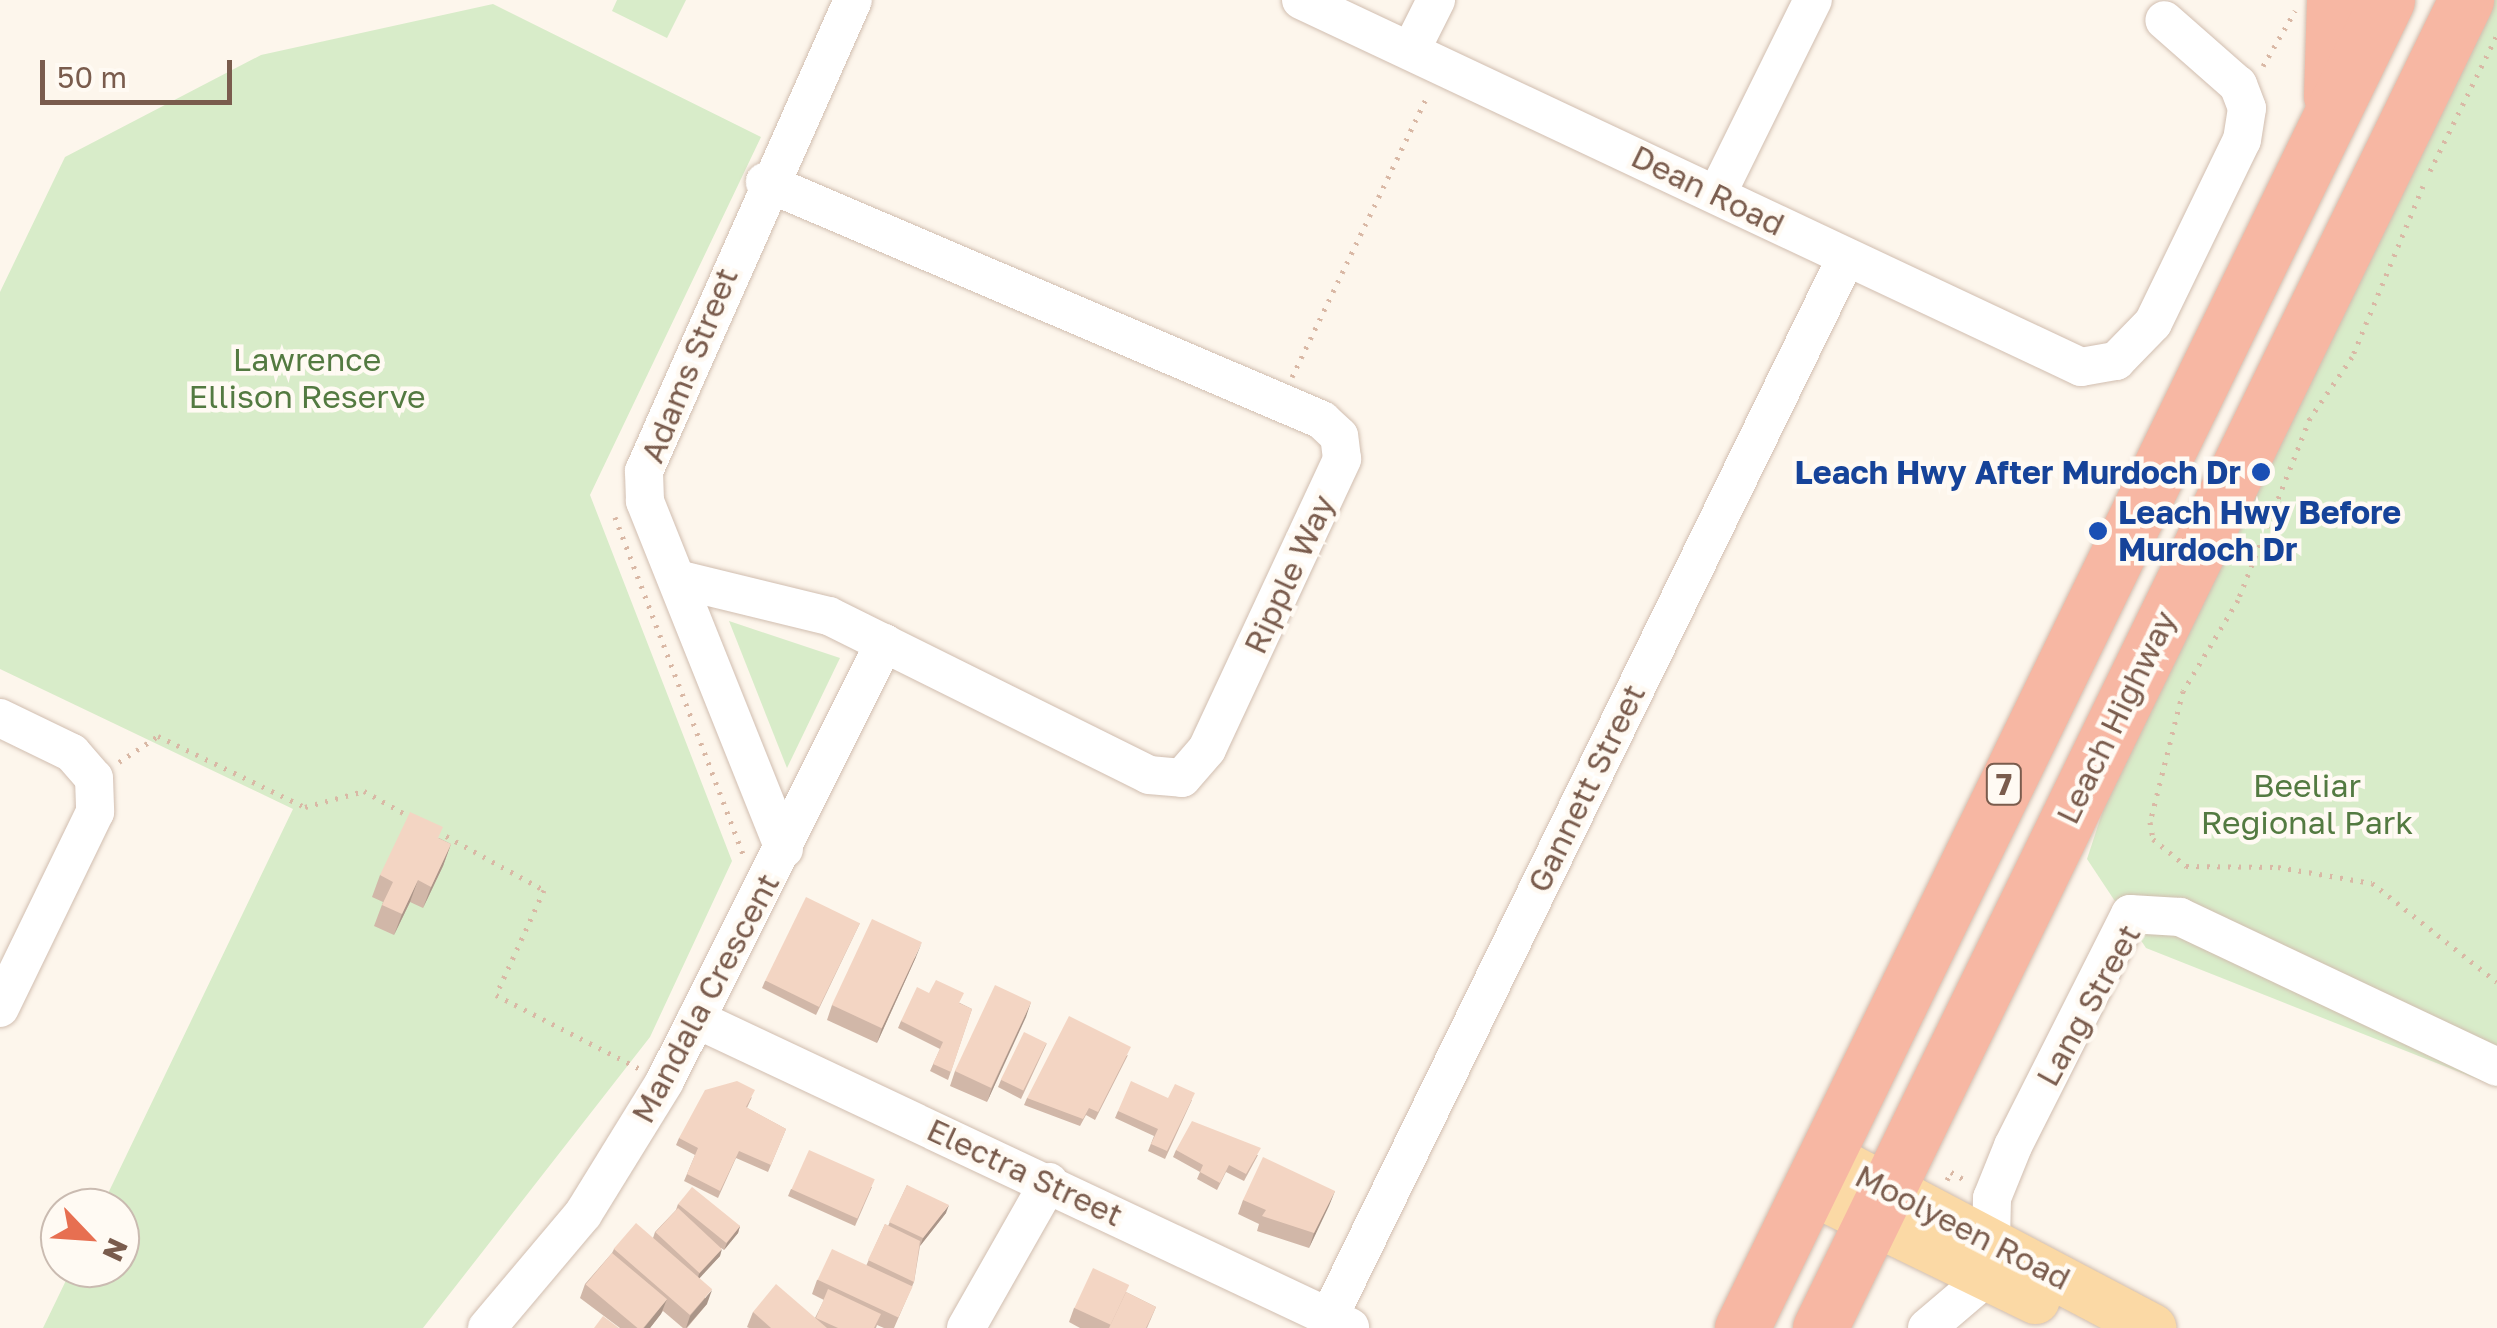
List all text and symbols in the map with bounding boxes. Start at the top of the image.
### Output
scale bar [45,40,238,102]
text: 50 m [57,59,127,95]
street label: Dean Road [1625,137,1791,243]
street label: Adams Street [632,262,746,468]
park label: Lawrence Ellison Reserve [188,341,426,416]
place label: Leach Hwy After Murdoch Dr [1795,453,2241,491]
marker: Leach Hwy After Murdoch Dr [2250,461,2272,483]
street label: Ripple Way [1235,488,1343,660]
place label: Leach Hwy Before Murdoch Dr [2118,494,2401,569]
marker: Leach Hwy Before Murdoch Dr [2087,520,2109,542]
street label: Leach Highway [2048,604,2184,830]
street label: Gannett Street [1519,678,1653,898]
road number: 7 [1984,759,2024,809]
park label: Beeliar Regional Park [2201,767,2413,842]
street label: Mandala Crescent [623,867,787,1129]
street label: Lang Street [2028,918,2148,1092]
street label: Electra Street [921,1110,1129,1234]
street label: Moolyeen Road [1849,1156,2077,1298]
north arrow [40,1188,140,1288]
text: N [96,1233,135,1267]

